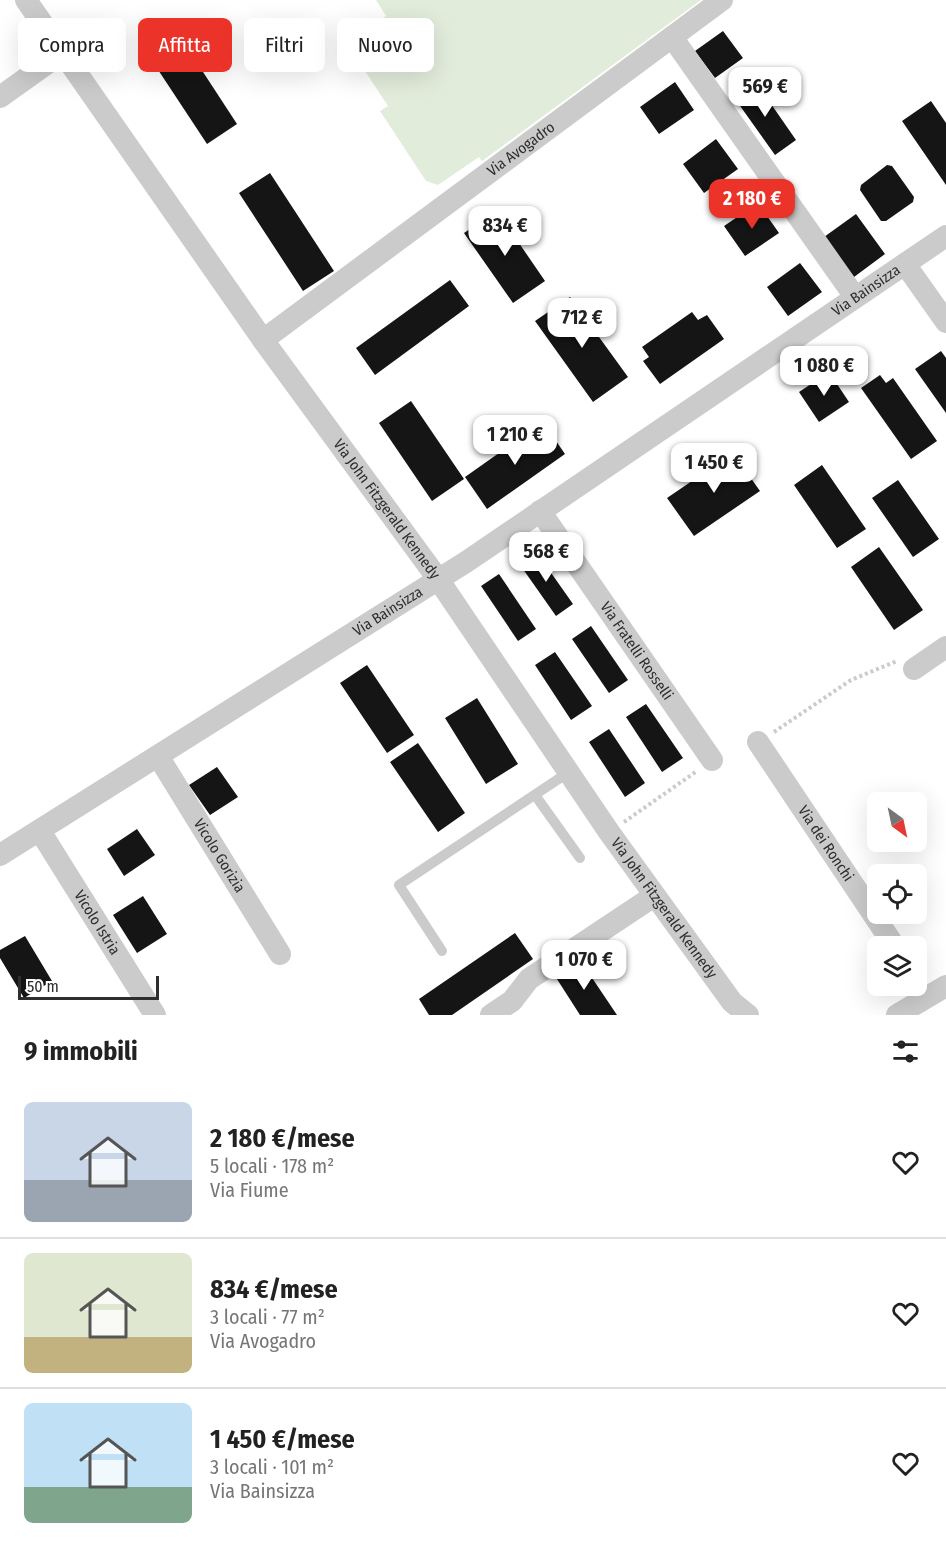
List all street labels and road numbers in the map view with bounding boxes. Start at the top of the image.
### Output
street label: Via Avogadro [484,118,558,180]
street label: Via Bainsizza [828,261,904,320]
street label: Via John Fitzgerald Kennedy [330,436,444,583]
street label: Via Bainsizza [350,583,426,640]
street label: Via Fratelli Rosselli [596,598,677,704]
street label: Via dei Ronchi [794,802,857,885]
street label: Vicolo Gorizia [190,815,249,896]
street label: Via John Fitzgerald Kennedy [607,834,721,982]
street label: Vicolo Istria [70,887,124,958]

